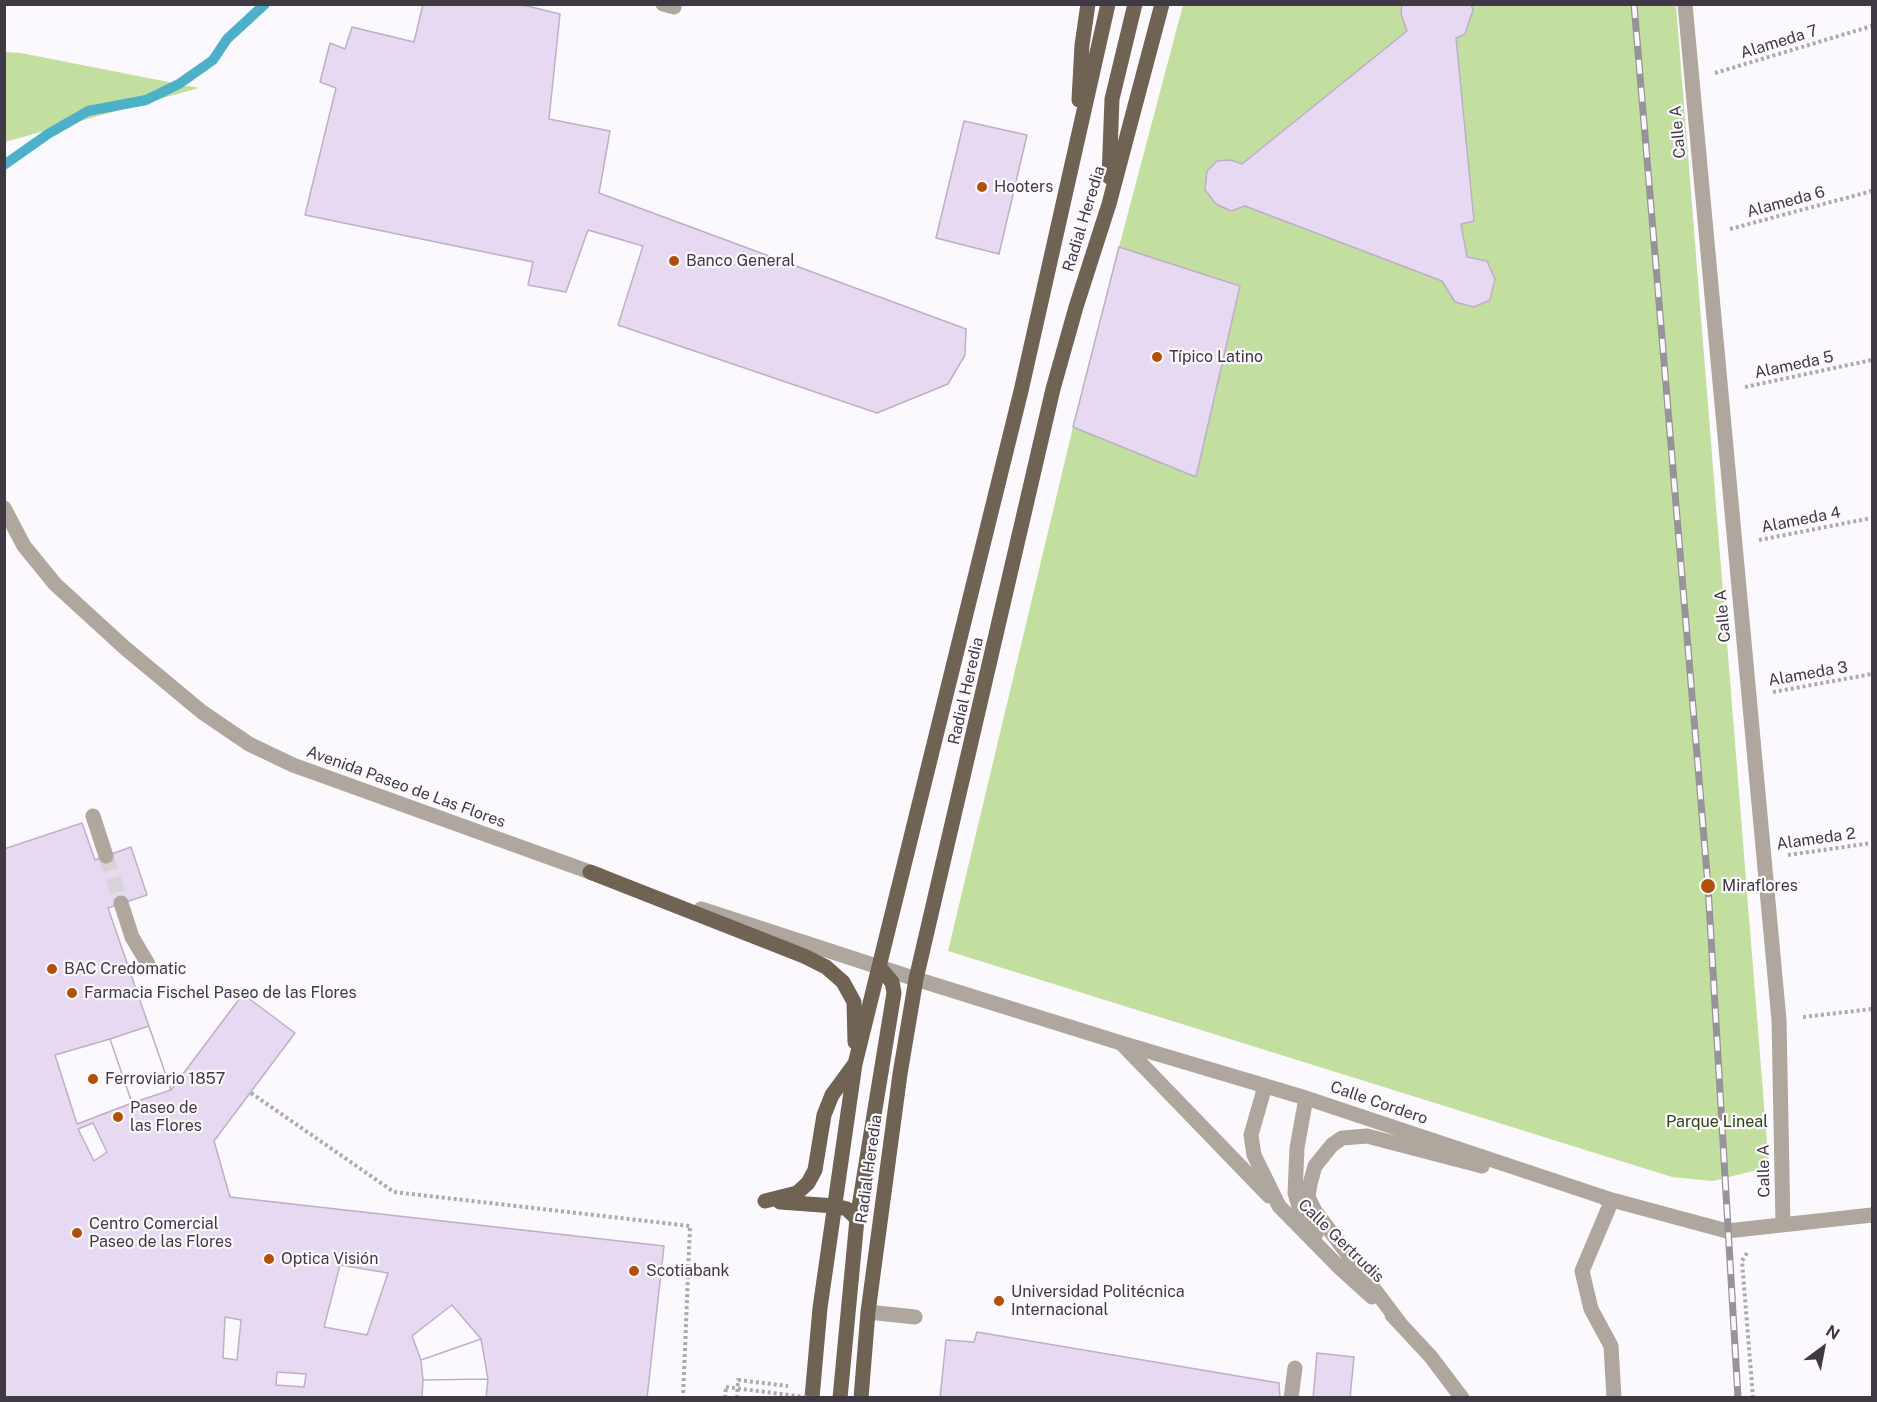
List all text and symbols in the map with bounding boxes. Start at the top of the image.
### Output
street label: Alameda 7 [1738,21,1820,63]
street label: Calle A [1666,105,1690,159]
street label: Radial Heredia [1059,164,1109,274]
place label: Hooters [994,177,1053,197]
marker: Hooters [975,180,989,194]
street label: Alameda 6 [1745,182,1827,222]
place label: Banco General [686,251,795,271]
marker: Banco General [667,254,681,268]
place label: Típico Latino [1169,347,1263,367]
street label: Alameda 5 [1753,347,1835,383]
marker: Típico Latino [1150,350,1164,364]
street label: Alameda 4 [1760,503,1842,537]
street label: Calle A [1711,589,1735,643]
street label: Radial Heredia [944,635,988,747]
street label: Alameda 3 [1767,658,1849,690]
street label: Avenida Paseo de Las Flores [304,742,508,832]
street label: Alameda 2 [1775,824,1857,854]
place label: Miraflores [1722,876,1798,896]
marker: Miraflores [1699,877,1717,895]
place label: BAC Credomatic [64,959,186,979]
marker: BAC Credomatic [45,962,59,976]
place label: Farmacia Fischel Paseo de las Flores [84,983,357,1003]
marker: Farmacia Fischel Paseo de las Flores [65,986,79,1000]
place label: Ferroviario 1857 [105,1069,225,1089]
marker: Ferroviario 1857 [86,1072,100,1086]
street label: Calle Cordero [1328,1077,1430,1129]
place label: Paseo de las Flores [130,1098,202,1136]
marker: Paseo de las Flores [111,1110,125,1124]
park label: Parque Lineal [1666,1112,1768,1132]
street label: Radial Heredia [852,1113,886,1225]
street label: Calle A [1754,1144,1774,1198]
street label: Calle Gertrudis [1294,1195,1388,1287]
place label: Centro Comercial Paseo de las Flores [89,1214,232,1252]
marker: Centro Comercial Paseo de las Flores [70,1226,84,1240]
place label: Optica Visión [281,1249,378,1269]
marker: Optica Visión [262,1252,276,1266]
place label: Scotiabank [646,1261,730,1281]
marker: Scotiabank [627,1264,641,1278]
place label: Universidad Politécnica Internacional [1011,1282,1185,1320]
marker: Universidad Politécnica Internacional [992,1294,1006,1308]
north arrow [1793,1318,1853,1378]
text: N [1822,1321,1843,1344]

